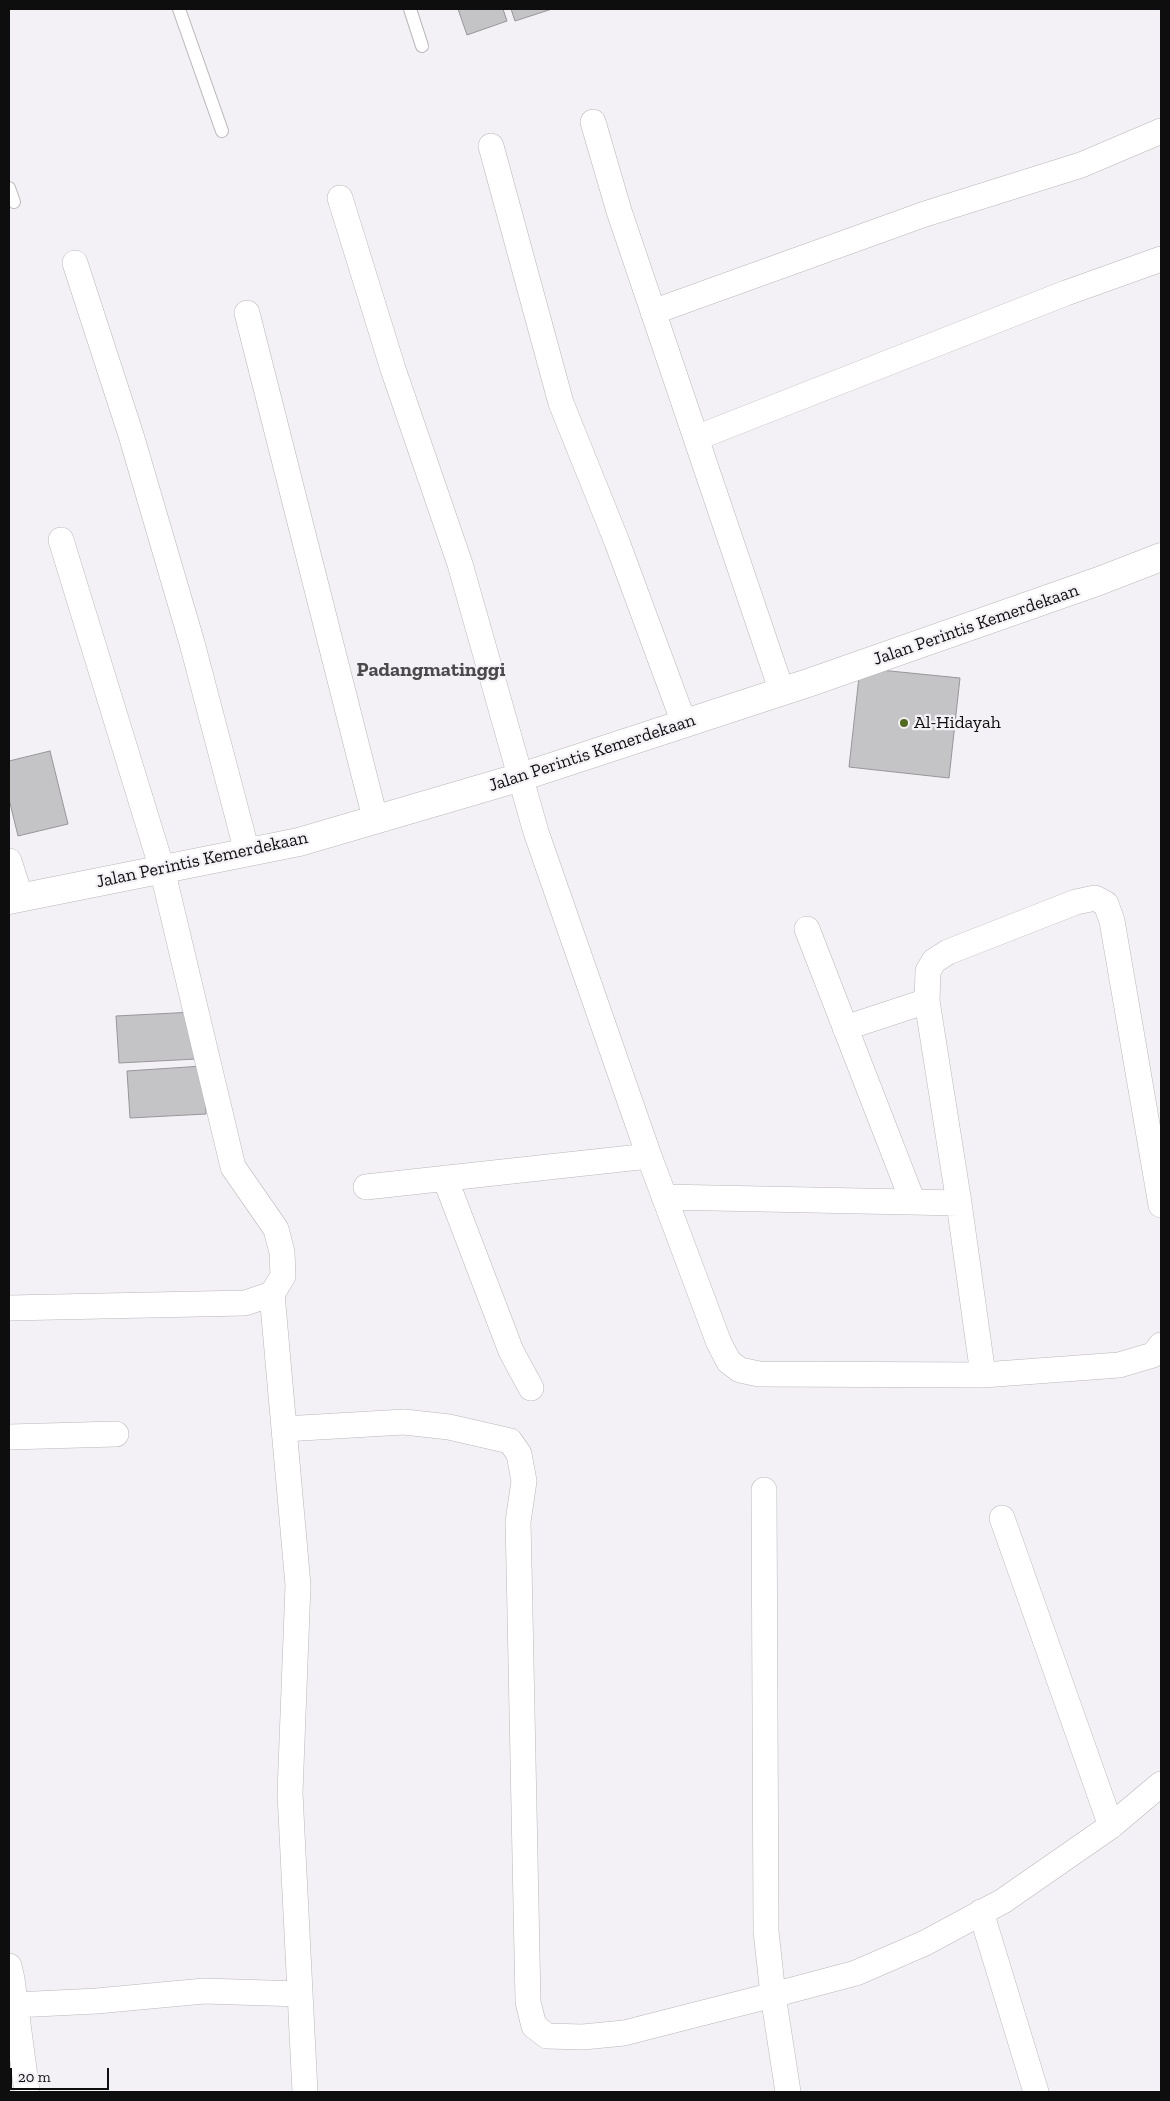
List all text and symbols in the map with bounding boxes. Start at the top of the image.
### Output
street label: Jalan Perintis Kemerdekaan [870,580,1082,670]
district label: Padangmatinggi [357,658,505,682]
street label: Jalan Perintis Kemerdekaan [486,709,698,797]
place label: Al-Hidayah [914,712,1001,734]
marker: Al-Hidayah [898,717,910,729]
street label: Jalan Perintis Kemerdekaan [94,827,310,893]
scale bar [12,2058,111,2090]
text: 20 m [18,2068,51,2086]

